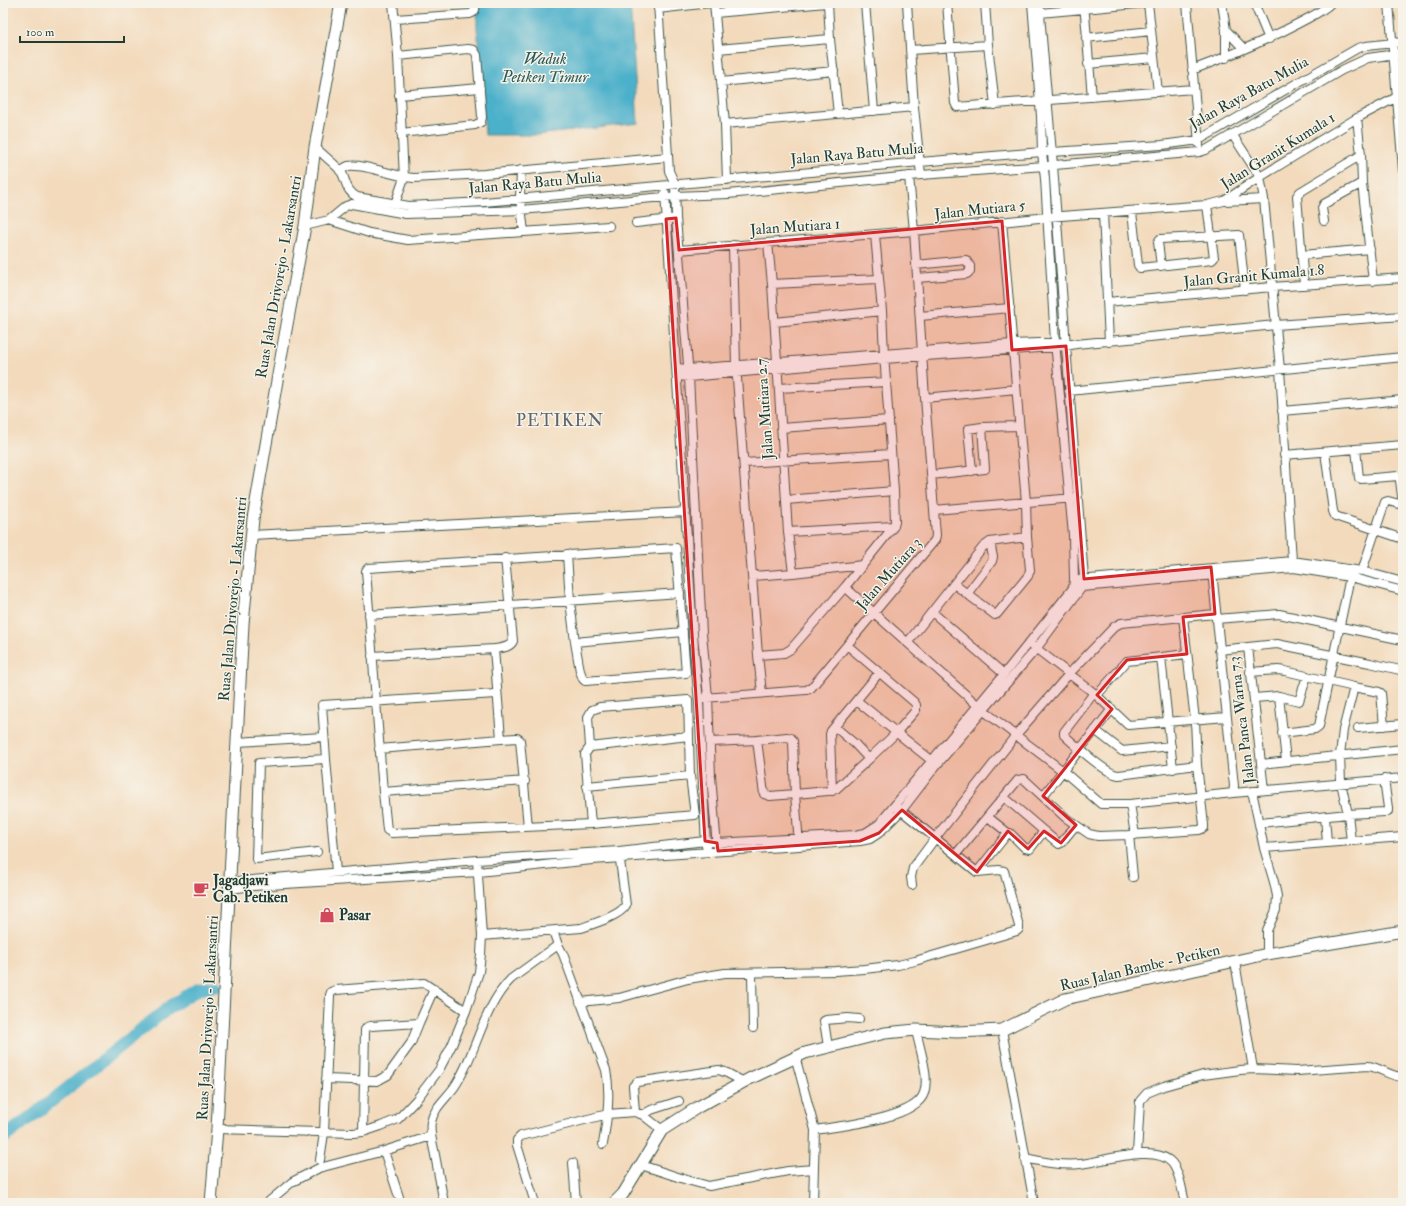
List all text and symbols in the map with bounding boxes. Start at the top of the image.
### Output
scale bar [20,18,124,44]
text: 100 m [26,25,55,40]
water label: Waduk Petiken Timur [501,49,589,87]
street label: Jalan Raya Batu Mulia [1185,52,1313,135]
street label: Jalan Granit Kumala 1 [1217,108,1339,195]
street label: Jalan Raya Batu Mulia [789,139,925,170]
street label: Jalan Raya Batu Mulia [467,168,603,199]
street label: Ruas Jalan Driyorejo - Lakarsantri [252,174,307,380]
street label: Jalan Mutiara 5 [933,196,1027,225]
street label: Jalan Mutiara 1 [748,214,841,241]
street label: Jalan Granit Kumala 1.8 [1182,260,1325,293]
street label: Jalan Mutiara 2.7 [752,357,779,461]
district label: PETIKEN [516,410,604,431]
street label: Ruas Jalan Driyorejo - Lakarsantri [215,496,252,702]
street label: Jalan Mutiara 3 [851,534,927,616]
street label: Jalan Panca Warna 7.3 [1225,655,1260,786]
place label: Jagadjawi Cab. Petiken [212,871,288,907]
cafe icon: Jagadjawi Cab. Petiken [192,880,210,898]
shop icon: Pasar [318,906,336,924]
place label: Pasar [339,906,371,925]
street label: Ruas Jalan Driyorejo - Lakarsantri [193,915,224,1121]
street label: Ruas Jalan Bambe - Petiken [1058,940,1222,997]

